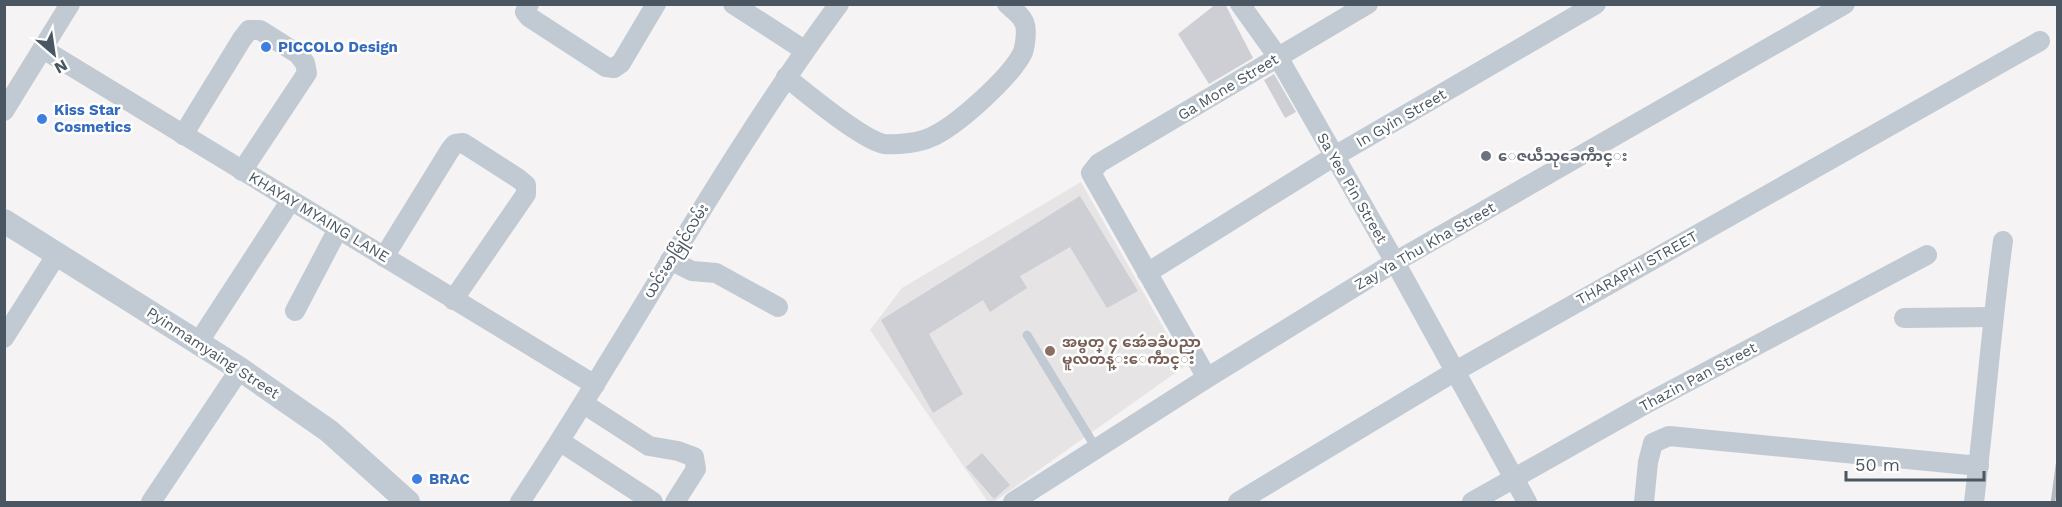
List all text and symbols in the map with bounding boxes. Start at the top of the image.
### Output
north arrow [24,24,84,84]
place label: PICCOLO Design [278,38,398,56]
marker: PICCOLO Design [259,40,273,54]
street label: Ga Mone Street [1174,50,1282,124]
text: N [51,55,71,78]
street label: In Gyin Street [1353,85,1450,151]
place label: Kiss Star Cosmetics [54,101,131,136]
marker: Kiss Star Cosmetics [35,112,49,126]
street label: Sa Yee Pin Street [1313,129,1391,247]
place label: ေဇယဵသုခေကဵာင္း [1498,146,1628,168]
marker: ေဇယဵသုခေကဵာင္း [1479,149,1493,163]
street label: KHAYAY MYAING LANE [246,168,392,266]
street label: Zay Ya Thu Kha Street [1351,198,1499,294]
street label: ယင်းမာမြိုင်လမ်း [639,200,715,303]
street label: THARAPHI STREET [1573,227,1701,309]
street label: Pyinmamyaing Street [143,303,283,403]
place label: အမွတ္ ၄ အေဴခခံပညာ မူလတန္းေကဵာင္း [1062,333,1201,371]
street label: Thazin Pan Street [1636,338,1760,415]
marker: အမွတ္ ၄ အေဴခခံပညာ မူလတန္းေကဵာင္း [1043,344,1057,358]
scale bar [1846,444,1984,482]
text: 50 m [1855,454,1900,475]
place label: BRAC [429,470,470,488]
marker: BRAC [410,472,424,486]

